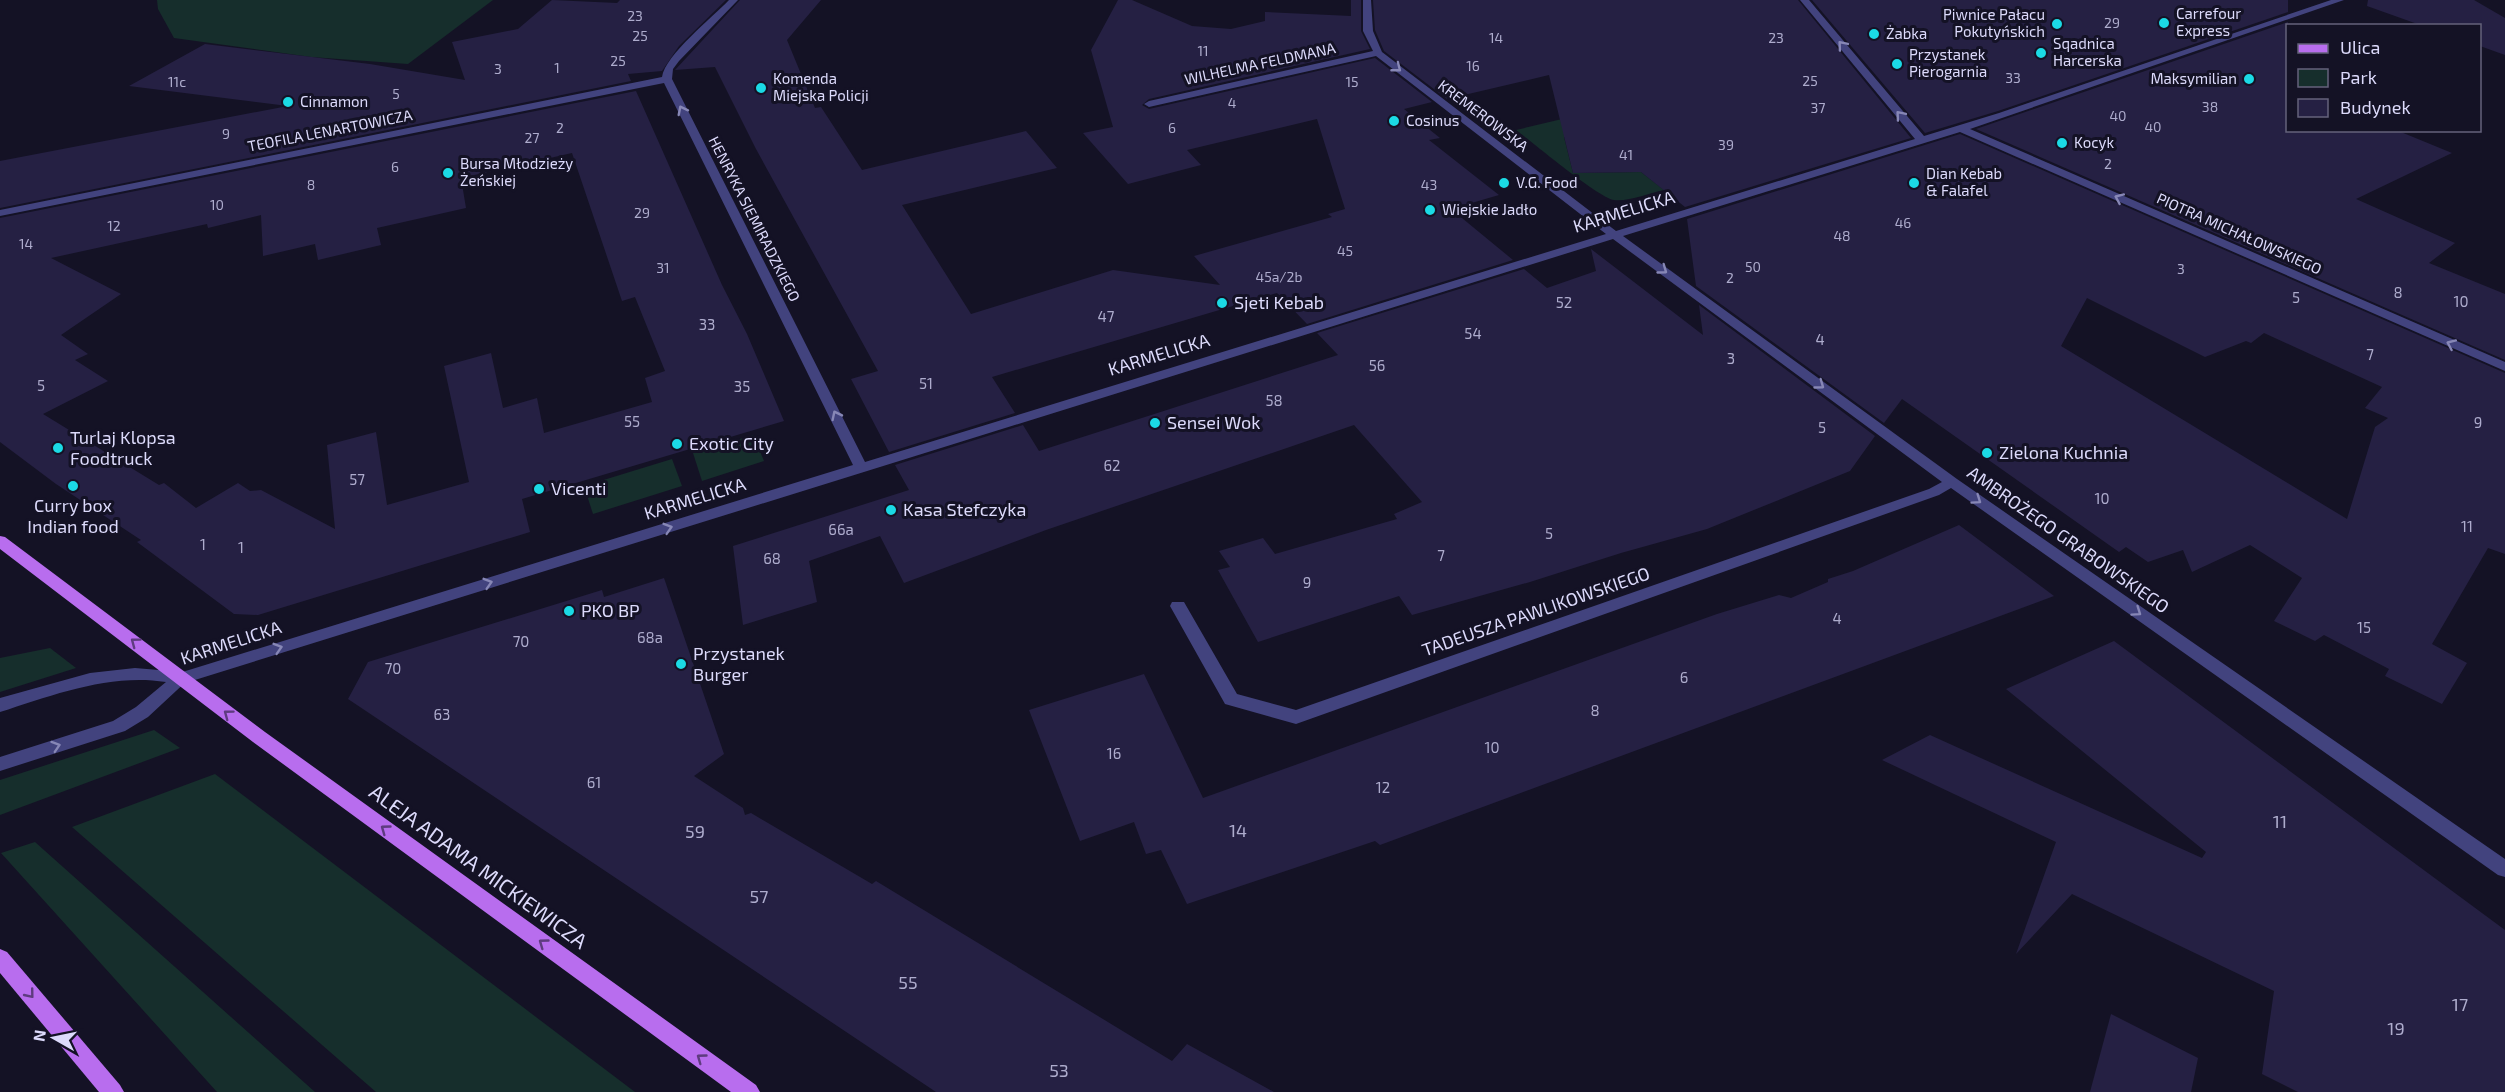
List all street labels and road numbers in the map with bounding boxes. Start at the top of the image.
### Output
street label: WILHELMA FELDMANA [1183,38,1338,88]
street label: KREMEROWSKA [1435,75,1533,155]
street label: TEOFILA LENARTOWICZA [246,105,414,155]
street label: HENRYKA SIEMIRADZKIEGO [705,133,804,304]
street label: KARMELICKA [1570,185,1678,237]
street label: PIOTRA MICHAŁOWSKIEGO [2154,189,2325,278]
street label: KARMELICKA [1105,328,1213,380]
street label: AMBROŻEGO GRABOWSKIEGO [1963,461,2174,617]
street label: KARMELICKA [641,472,749,524]
street label: TADEUSZA PAWLIKOWSKIEGO [1419,562,1653,660]
street label: KARMELICKA [177,615,285,669]
street label: ALEJA ADAMA MICKIEWICZA [365,778,593,953]

